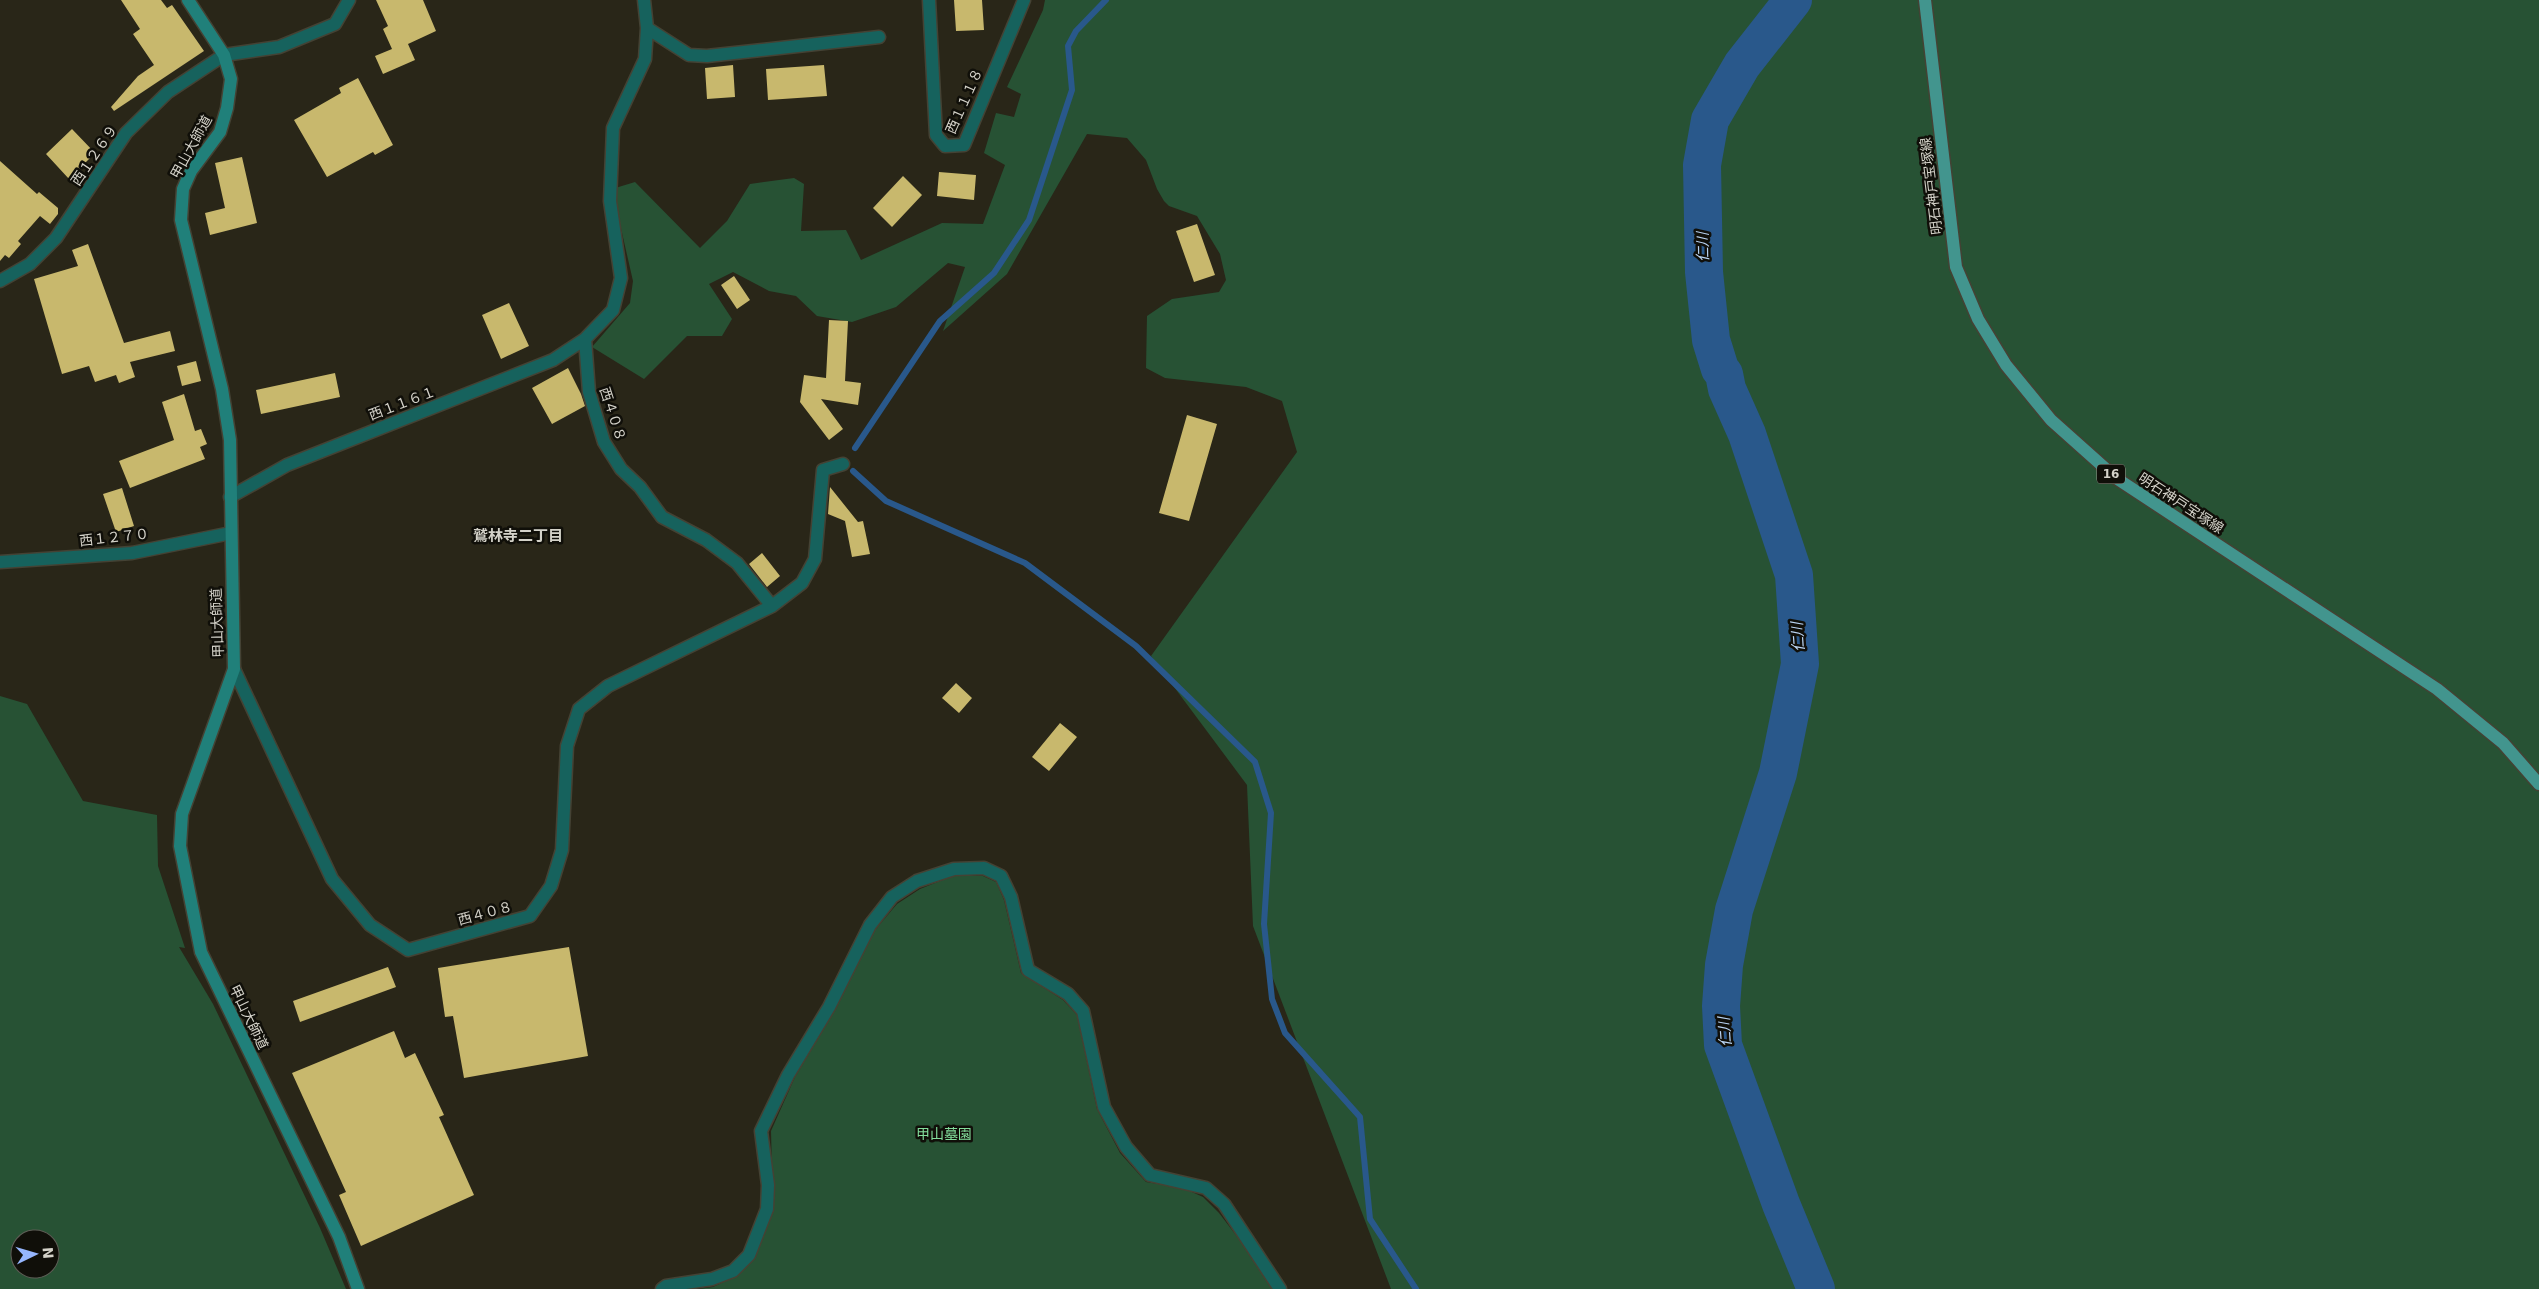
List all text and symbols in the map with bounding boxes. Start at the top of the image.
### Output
street label: 西１１１８ [942,66,986,136]
street label: 甲山大師道 [167,113,215,181]
street label: 西１２６９ [68,122,120,188]
street label: 明石神戸宝塚線 [1917,136,1945,236]
water label: 仁川 [1694,230,1712,262]
street label: 西１１６１ [366,383,438,423]
street label: 西４０８ [597,385,629,443]
road number: 16 [2097,464,2125,484]
street label: 明石神戸宝塚線 [2136,470,2226,536]
street label: 西１２７０ [78,525,150,549]
district label: 鷲林寺二丁目 [473,527,563,545]
street label: 甲山大師道 [208,588,226,658]
water label: 仁川 [1788,619,1808,653]
street label: 西４０８ [456,898,514,928]
street label: 甲山大師道 [226,982,272,1052]
water label: 仁川 [1715,1014,1735,1048]
park label: 甲山墓園 [916,1126,972,1142]
north arrow [10,1229,60,1279]
text: N [39,1246,56,1259]

